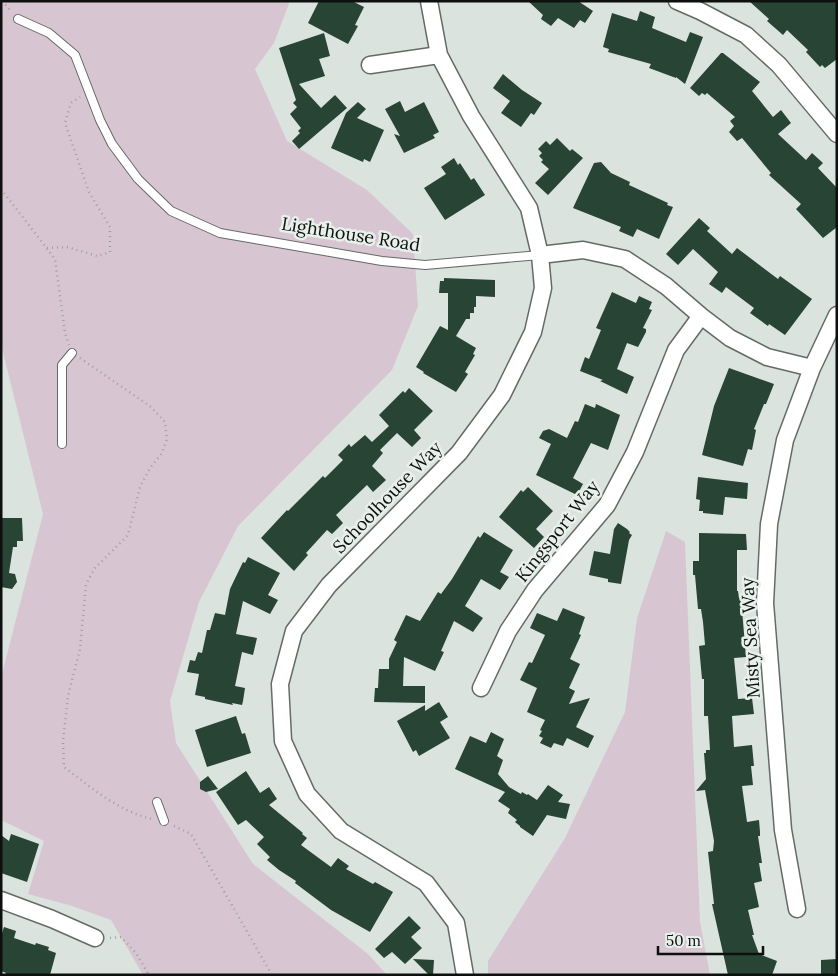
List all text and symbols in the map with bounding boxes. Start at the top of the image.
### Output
street label: Lighthouse Road [280,212,422,256]
street label: Schoolhouse Way [328,436,447,558]
street label: Kingsport Way [510,475,604,587]
street label: Misty Sea Way [735,577,765,699]
scale bar [658,924,763,956]
text: 50 m [666,931,701,950]

